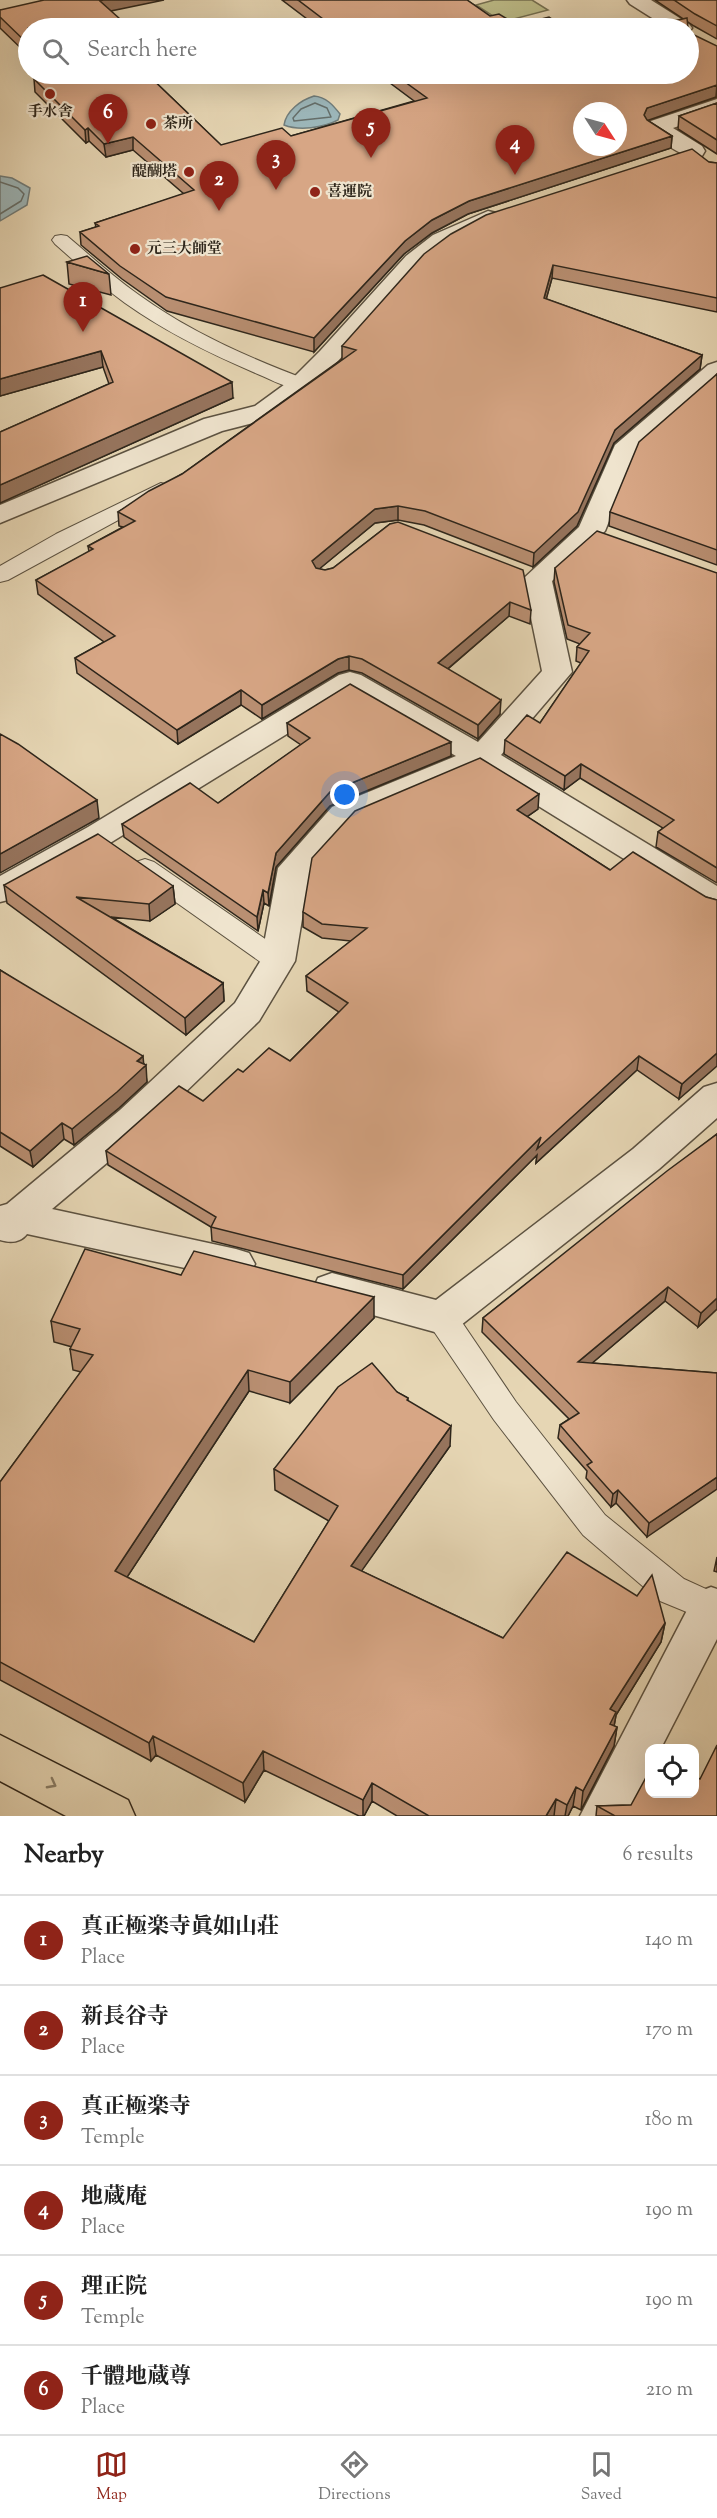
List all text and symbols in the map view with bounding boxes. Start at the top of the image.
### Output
search box [18,18,699,84]
icon: search [39,35,72,68]
text: Search here [87,35,197,67]
marker: 手水舎 [43,87,57,101]
pin: 6 [88,94,128,144]
place label: 手水舎 [27,102,73,123]
north arrow [573,102,627,156]
pin: 5 [352,108,391,158]
place label: 茶所 [163,114,193,135]
marker: 茶所 [144,117,158,131]
pin: 4 [496,126,534,175]
pin: 3 [256,140,296,190]
place label: 醍醐塔 [132,162,177,183]
pin: 2 [200,162,238,211]
marker: 醍醐塔 [182,165,196,179]
place label: 喜運院 [327,182,372,203]
marker: 喜運院 [308,185,322,199]
place label: 元三大師堂 [147,239,222,260]
marker: 元三大師堂 [128,242,142,256]
pin: 1 [64,282,103,332]
your location [330,780,359,809]
map controls [645,1744,699,1798]
button: locate [645,1744,699,1798]
one-way arrow [45,1777,56,1788]
text: Nearby [24,1837,104,1874]
text: 6 results [623,1841,693,1870]
text: 真正極楽寺眞如山荘 [81,1912,279,1944]
text: 1 [40,1926,47,1955]
text: 140 m [645,1926,693,1955]
text: Place [81,1944,125,1973]
text: 新長谷寺 [81,2002,169,2034]
text: 2 [39,2016,48,2045]
text: 170 m [645,2016,693,2045]
text: Place [81,2034,125,2063]
text: 真正極楽寺 [81,2092,191,2124]
text: 3 [39,2106,48,2135]
text: 180 m [645,2106,693,2135]
text: Temple [81,2124,145,2153]
text: 地蔵庵 [81,2182,147,2214]
text: 4 [38,2196,49,2225]
text: 190 m [645,2196,693,2225]
text: Place [81,2214,125,2243]
text: 理正院 [81,2272,147,2304]
text: 5 [40,2286,47,2315]
text: 190 m [645,2286,693,2315]
text: Temple [81,2304,145,2333]
text: 千體地蔵尊 [81,2362,191,2394]
text: 6 [39,2376,48,2405]
text: 210 m [646,2376,693,2405]
text: Place [81,2394,125,2423]
tab: Map [95,2448,128,2507]
tab: Directions [318,2448,391,2507]
tab: Saved [581,2448,622,2507]

